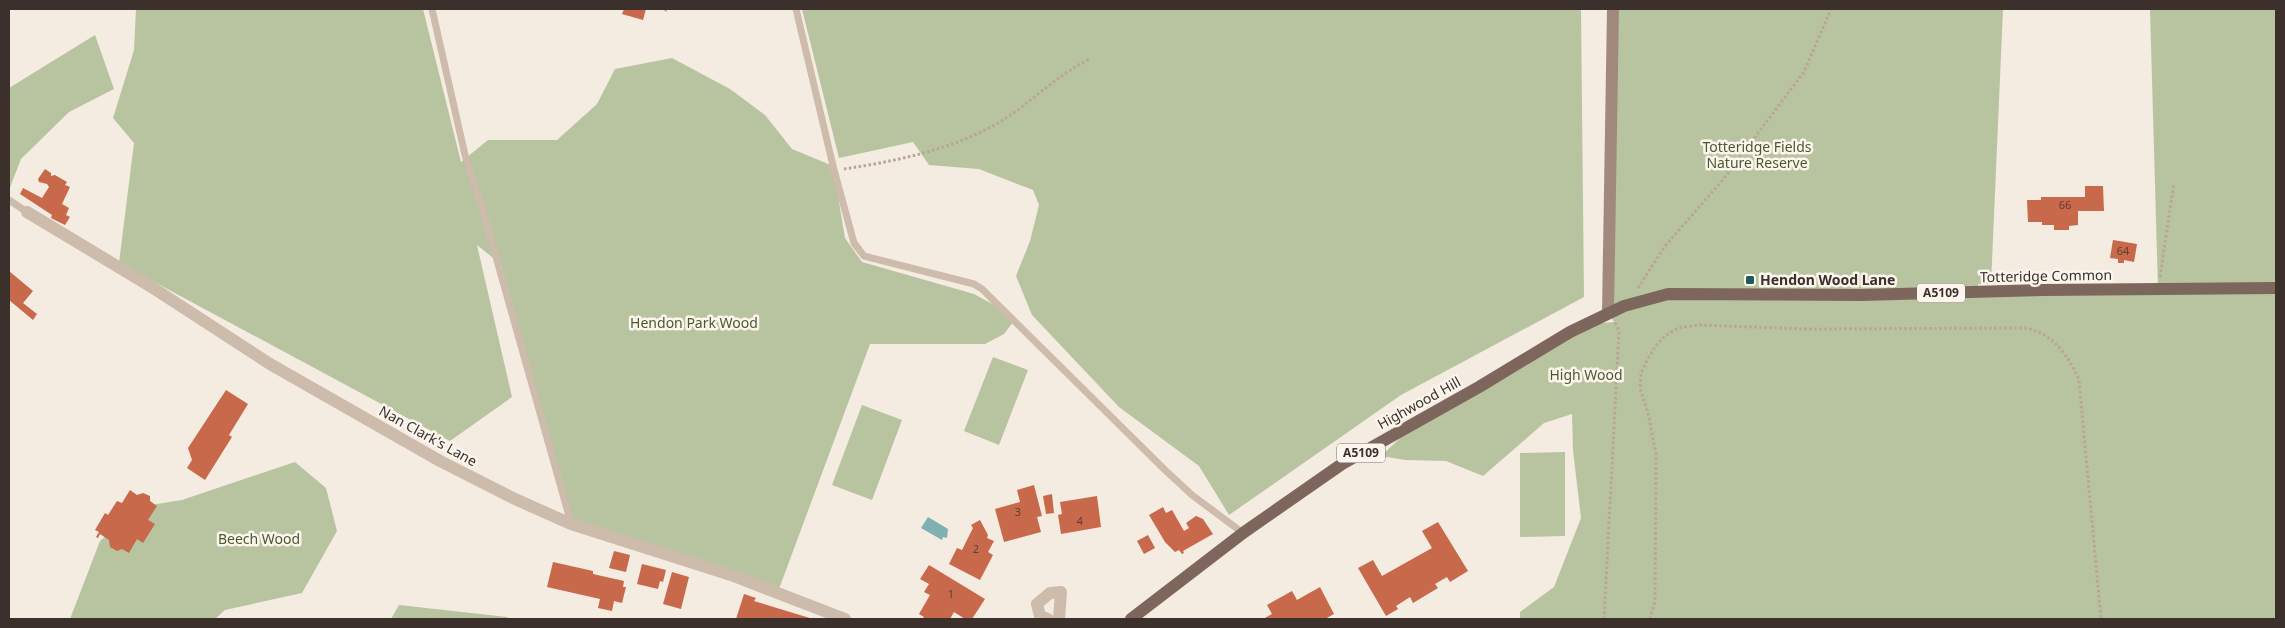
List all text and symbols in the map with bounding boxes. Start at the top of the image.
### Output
park label: Totteridge Fields Nature Reserve [1702,137,1812,172]
house number: 66 [2059,197,2071,212]
house number: 64 [2117,243,2130,258]
street label: Totteridge Common [1980,265,2112,286]
place label: Hendon Wood Lane [1760,270,1895,289]
marker: Hendon Wood Lane [1744,274,1756,286]
road number: A5109 [1917,284,1965,302]
park label: Hendon Park Wood [630,313,758,332]
park label: High Wood [1549,365,1623,384]
street label: Highwood Hill [1374,372,1464,433]
street label: Nan Clark's Lane [376,401,481,470]
road number: A5109 [1337,443,1385,462]
house number: 3 [1015,504,1021,519]
house number: 4 [1077,513,1084,528]
park label: Beech Wood [218,529,300,548]
house number: 2 [973,541,979,556]
house number: 1 [948,586,954,601]

